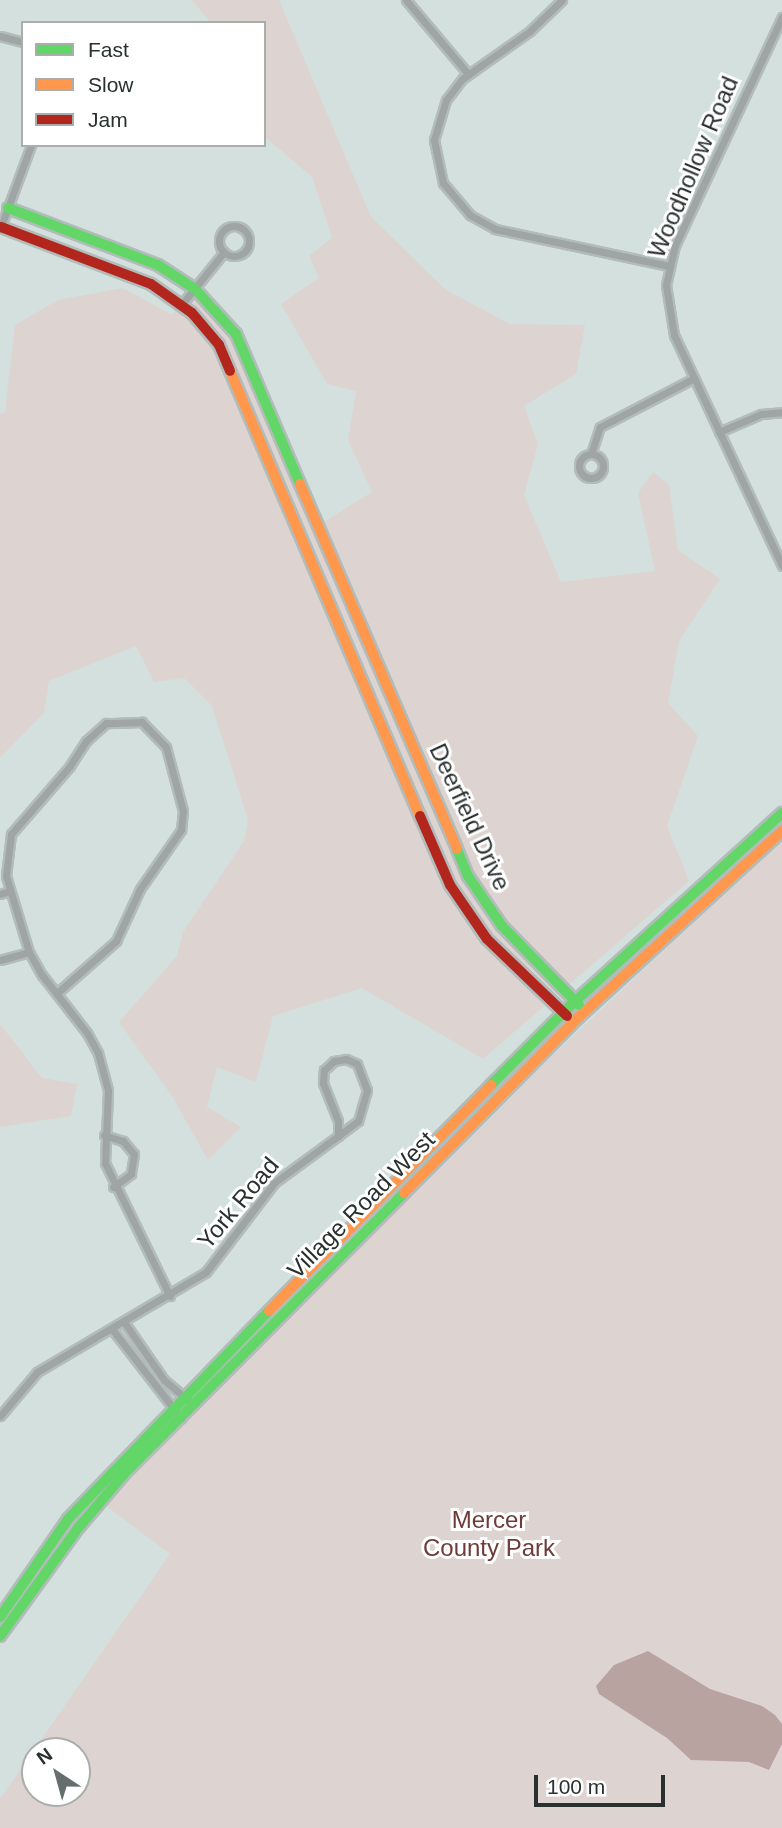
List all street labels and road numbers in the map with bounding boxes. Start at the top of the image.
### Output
street label: Woodhollow Road [642,72,744,262]
street label: Deerfield Drive [423,739,517,895]
street label: Village Road West [281,1125,441,1285]
street label: York Road [191,1151,285,1255]

